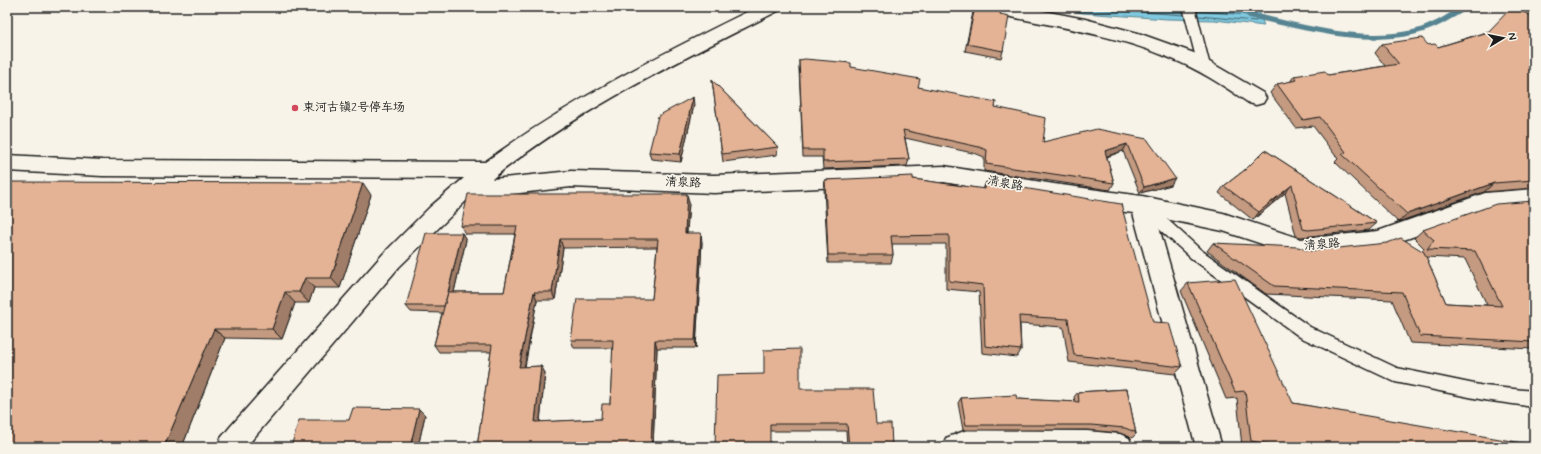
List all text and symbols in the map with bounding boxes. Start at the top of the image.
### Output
north arrow [1483,18,1523,58]
text: N [1504,32,1519,41]
place label: 束河古镇2号停车场 [303,100,405,116]
marker: 束河古镇2号停车场 [290,103,300,113]
street label: 清泉路 [986,173,1024,195]
street label: 清泉路 [665,174,701,192]
street label: 清泉路 [1303,235,1341,255]

